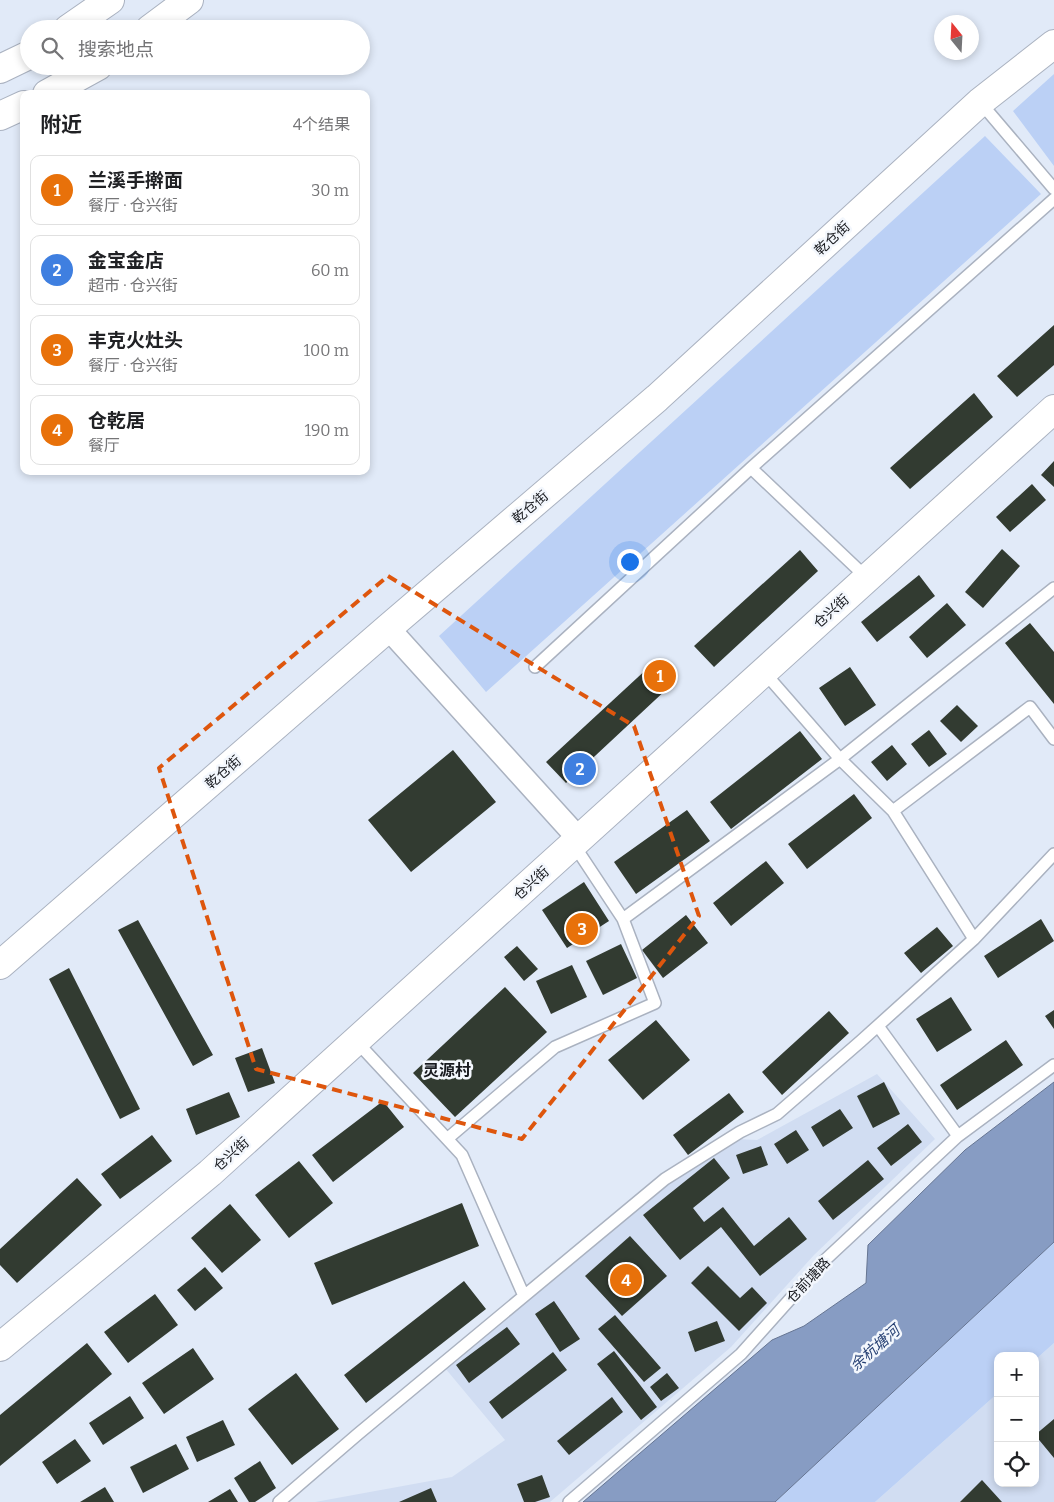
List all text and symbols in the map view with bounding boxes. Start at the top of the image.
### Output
north arrow [934,15,979,60]
search box [20,20,370,75]
icon: search [38,34,66,62]
text: 搜索地点 [78,38,154,61]
text: 附近 [40,112,82,138]
text: 4个结果 [293,115,350,134]
text: 兰溪手擀面 [88,169,183,192]
text: 1 [54,181,60,200]
text: 30 m [311,181,349,200]
text: 餐厅 · 仓兴街 [88,196,178,215]
street label: 乾仓街 [811,218,853,259]
text: 金宝金店 [88,249,164,272]
text: 2 [52,261,62,280]
text: 60 m [311,261,349,280]
text: 超市 · 仓兴街 [88,276,178,295]
text: 丰克火灶头 [88,329,183,352]
text: 3 [52,341,62,360]
text: 100 m [304,341,349,360]
text: 餐厅 · 仓兴街 [88,356,178,375]
text: 仓乾居 [88,409,145,432]
text: 4 [52,421,62,440]
text: 190 m [304,421,349,440]
text: 餐厅 [88,436,120,455]
street label: 乾仓街 [509,487,552,527]
your location [617,549,643,575]
street label: 仓兴街 [810,591,853,632]
pin: 1 [644,657,676,695]
pin: 2 [564,750,596,788]
street label: 乾仓街 [202,752,245,793]
street label: 仓兴街 [510,863,553,904]
pin: 3 [566,910,598,948]
district label: 灵源村 [423,1061,471,1080]
street label: 仓兴街 [210,1134,253,1175]
street label: 仓前塘路 [783,1254,834,1307]
pin: 4 [610,1261,642,1299]
water label: 余杭塘河 [846,1320,906,1374]
map controls [994,1352,1039,1487]
button: + [994,1352,1039,1397]
button: − [994,1397,1039,1442]
button: locate [994,1442,1039,1487]

